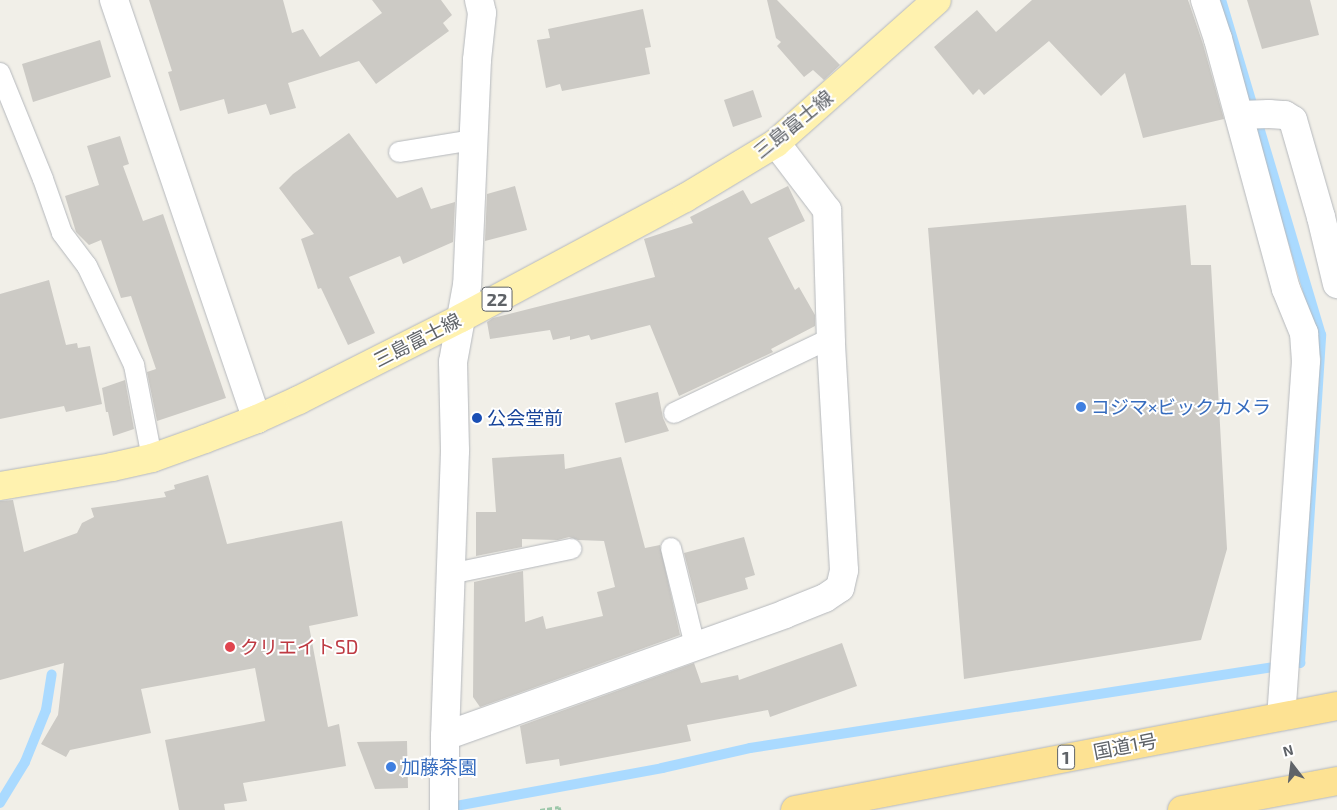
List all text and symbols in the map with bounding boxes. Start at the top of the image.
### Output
street label: 三島富士線 [749,85,837,163]
road number: 22 [481,284,513,314]
street label: 三島富士線 [370,308,464,372]
place label: コジマ×ビックカメラ [1091,396,1271,418]
marker: コジマ×ビックカメラ [1075,401,1087,413]
place label: 公会堂前 [487,407,563,429]
marker: 公会堂前 [471,412,483,424]
place label: クリエイトSD [240,636,358,658]
marker: クリエイトSD [224,641,236,653]
street label: 国道1号 [1091,729,1159,763]
north arrow [1267,740,1317,790]
text: N [1281,741,1295,760]
road number: 1 [1056,742,1076,772]
place label: 加藤茶園 [401,756,477,778]
marker: 加藤茶園 [385,761,397,773]

